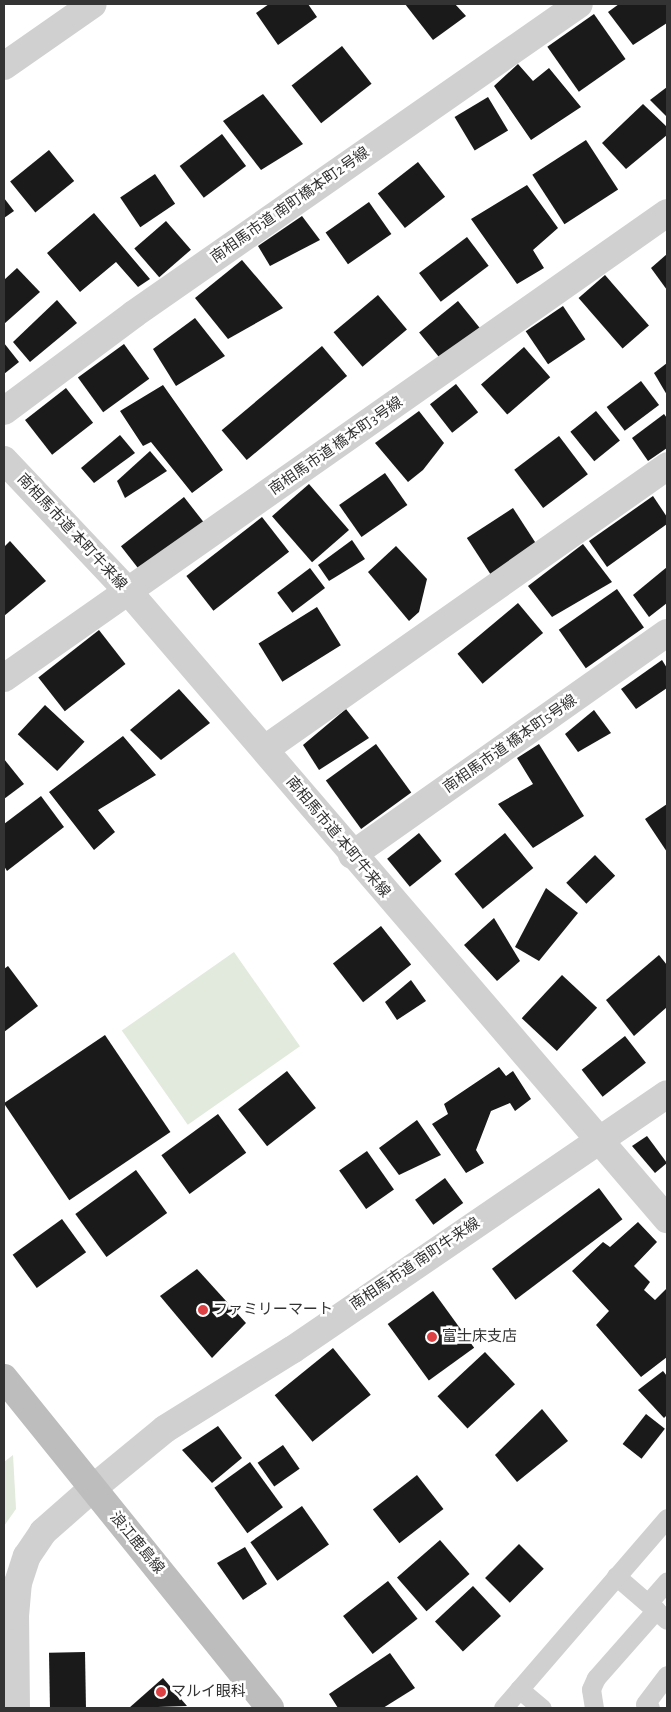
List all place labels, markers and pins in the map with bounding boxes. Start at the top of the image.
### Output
place label: ファミリーマート [213,1301,333,1319]
marker: ファミリーマート [197,1304,209,1316]
place label: 富士床支店 [442,1328,517,1346]
marker: 富士床支店 [426,1331,438,1343]
place label: マルイ眼科 [171,1683,246,1701]
marker: マルイ眼科 [155,1686,167,1698]

